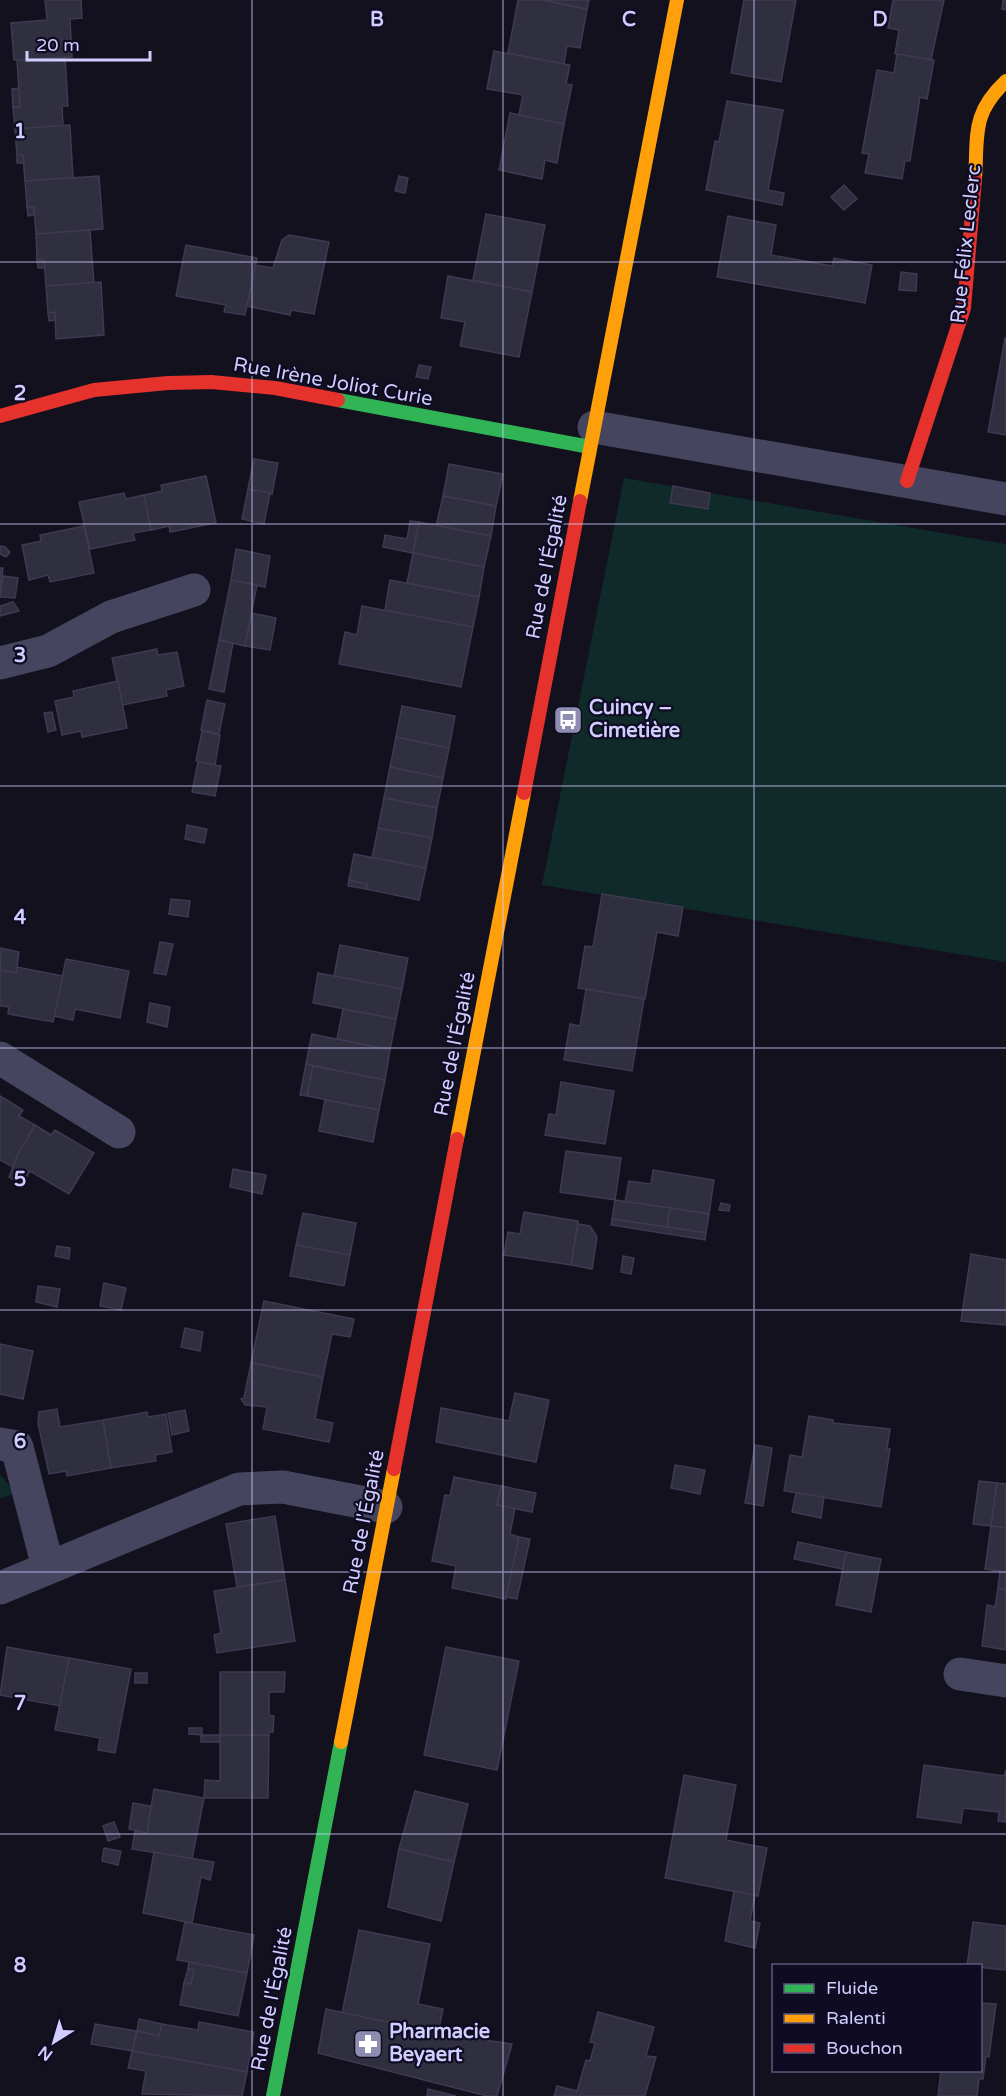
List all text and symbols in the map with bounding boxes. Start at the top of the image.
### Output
text: B [370,8,384,32]
text: C [622,8,636,32]
text: D [872,8,888,32]
scale bar [27,24,150,62]
text: 20 m [36,34,80,56]
text: 1 [14,120,26,144]
street label: Rue Félix Leclerc [946,163,986,325]
street label: Rue Irène Joliot Curie [231,353,435,411]
text: 2 [14,382,26,406]
street label: Rue de l'Égalité [520,493,573,641]
text: 3 [14,644,26,668]
place label: Cuincy – Cimetière [589,696,680,743]
bus stop icon: Cuincy – Cimetière [552,704,584,736]
text: 4 [14,906,27,930]
street label: Rue de l'Égalité [428,970,481,1118]
text: 5 [14,1168,26,1192]
text: 6 [14,1430,26,1454]
street label: Rue de l'Égalité [337,1448,390,1596]
text: 7 [14,1692,26,1716]
street label: Rue de l'Égalité [245,1925,298,2073]
text: 8 [14,1954,26,1978]
legend [772,1964,982,2072]
text: Fluide [826,1977,878,1999]
text: Ralenti [826,2007,886,2029]
north arrow [24,2012,84,2072]
place label: Pharmacie Beyaert [389,2020,490,2067]
pharmacy icon: Pharmacie Beyaert [352,2028,384,2060]
text: Bouchon [826,2037,903,2059]
text: N [34,2041,57,2065]

